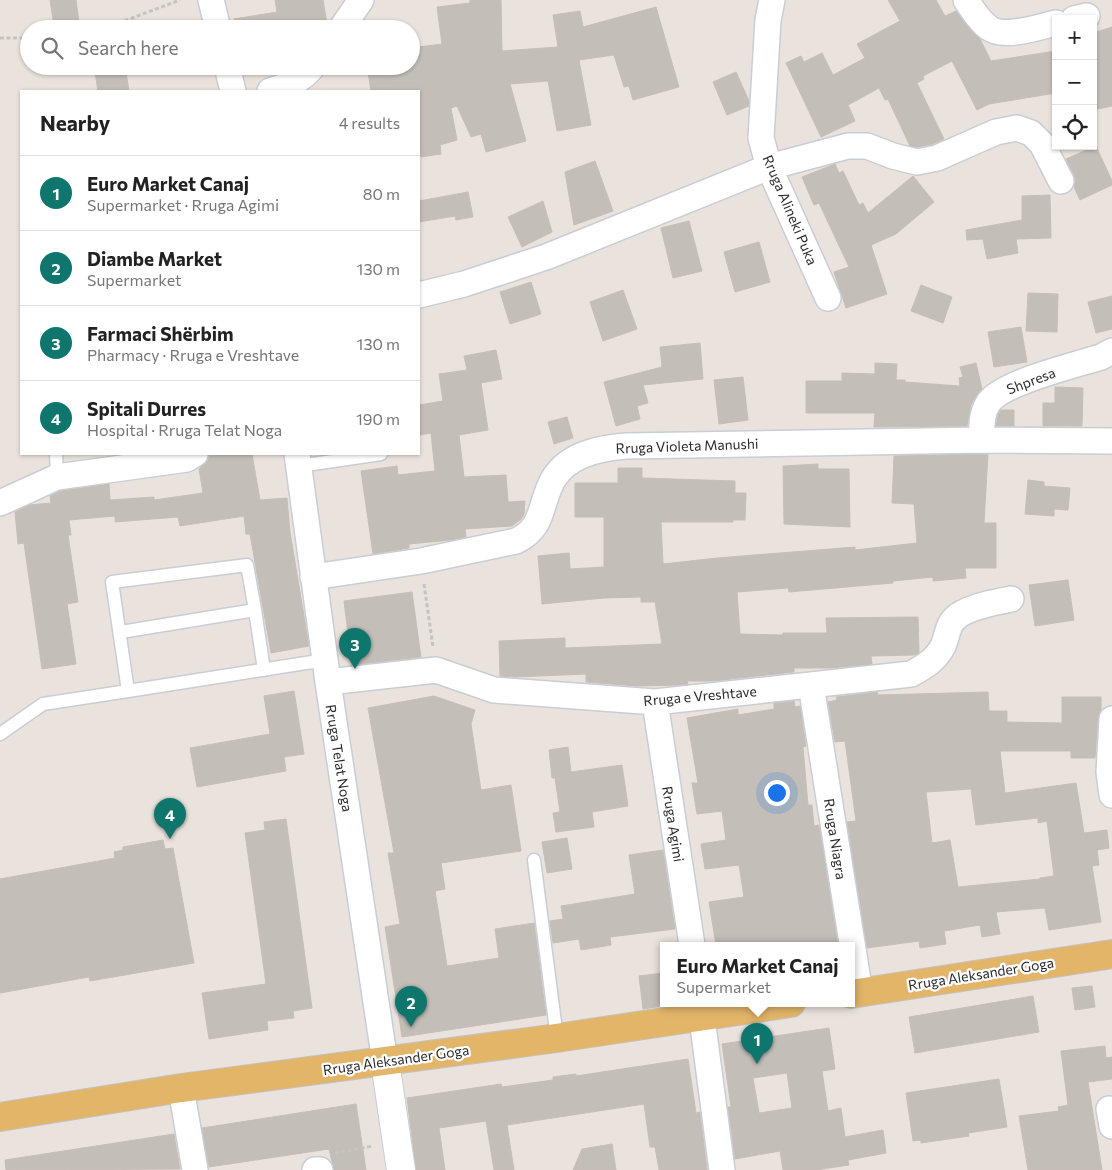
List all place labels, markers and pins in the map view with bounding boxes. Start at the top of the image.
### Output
pin: 3 [339,628,371,669]
pin: 4 [154,798,186,839]
pin: 2 [395,986,427,1027]
pin: 1 [741,1023,773,1064]

